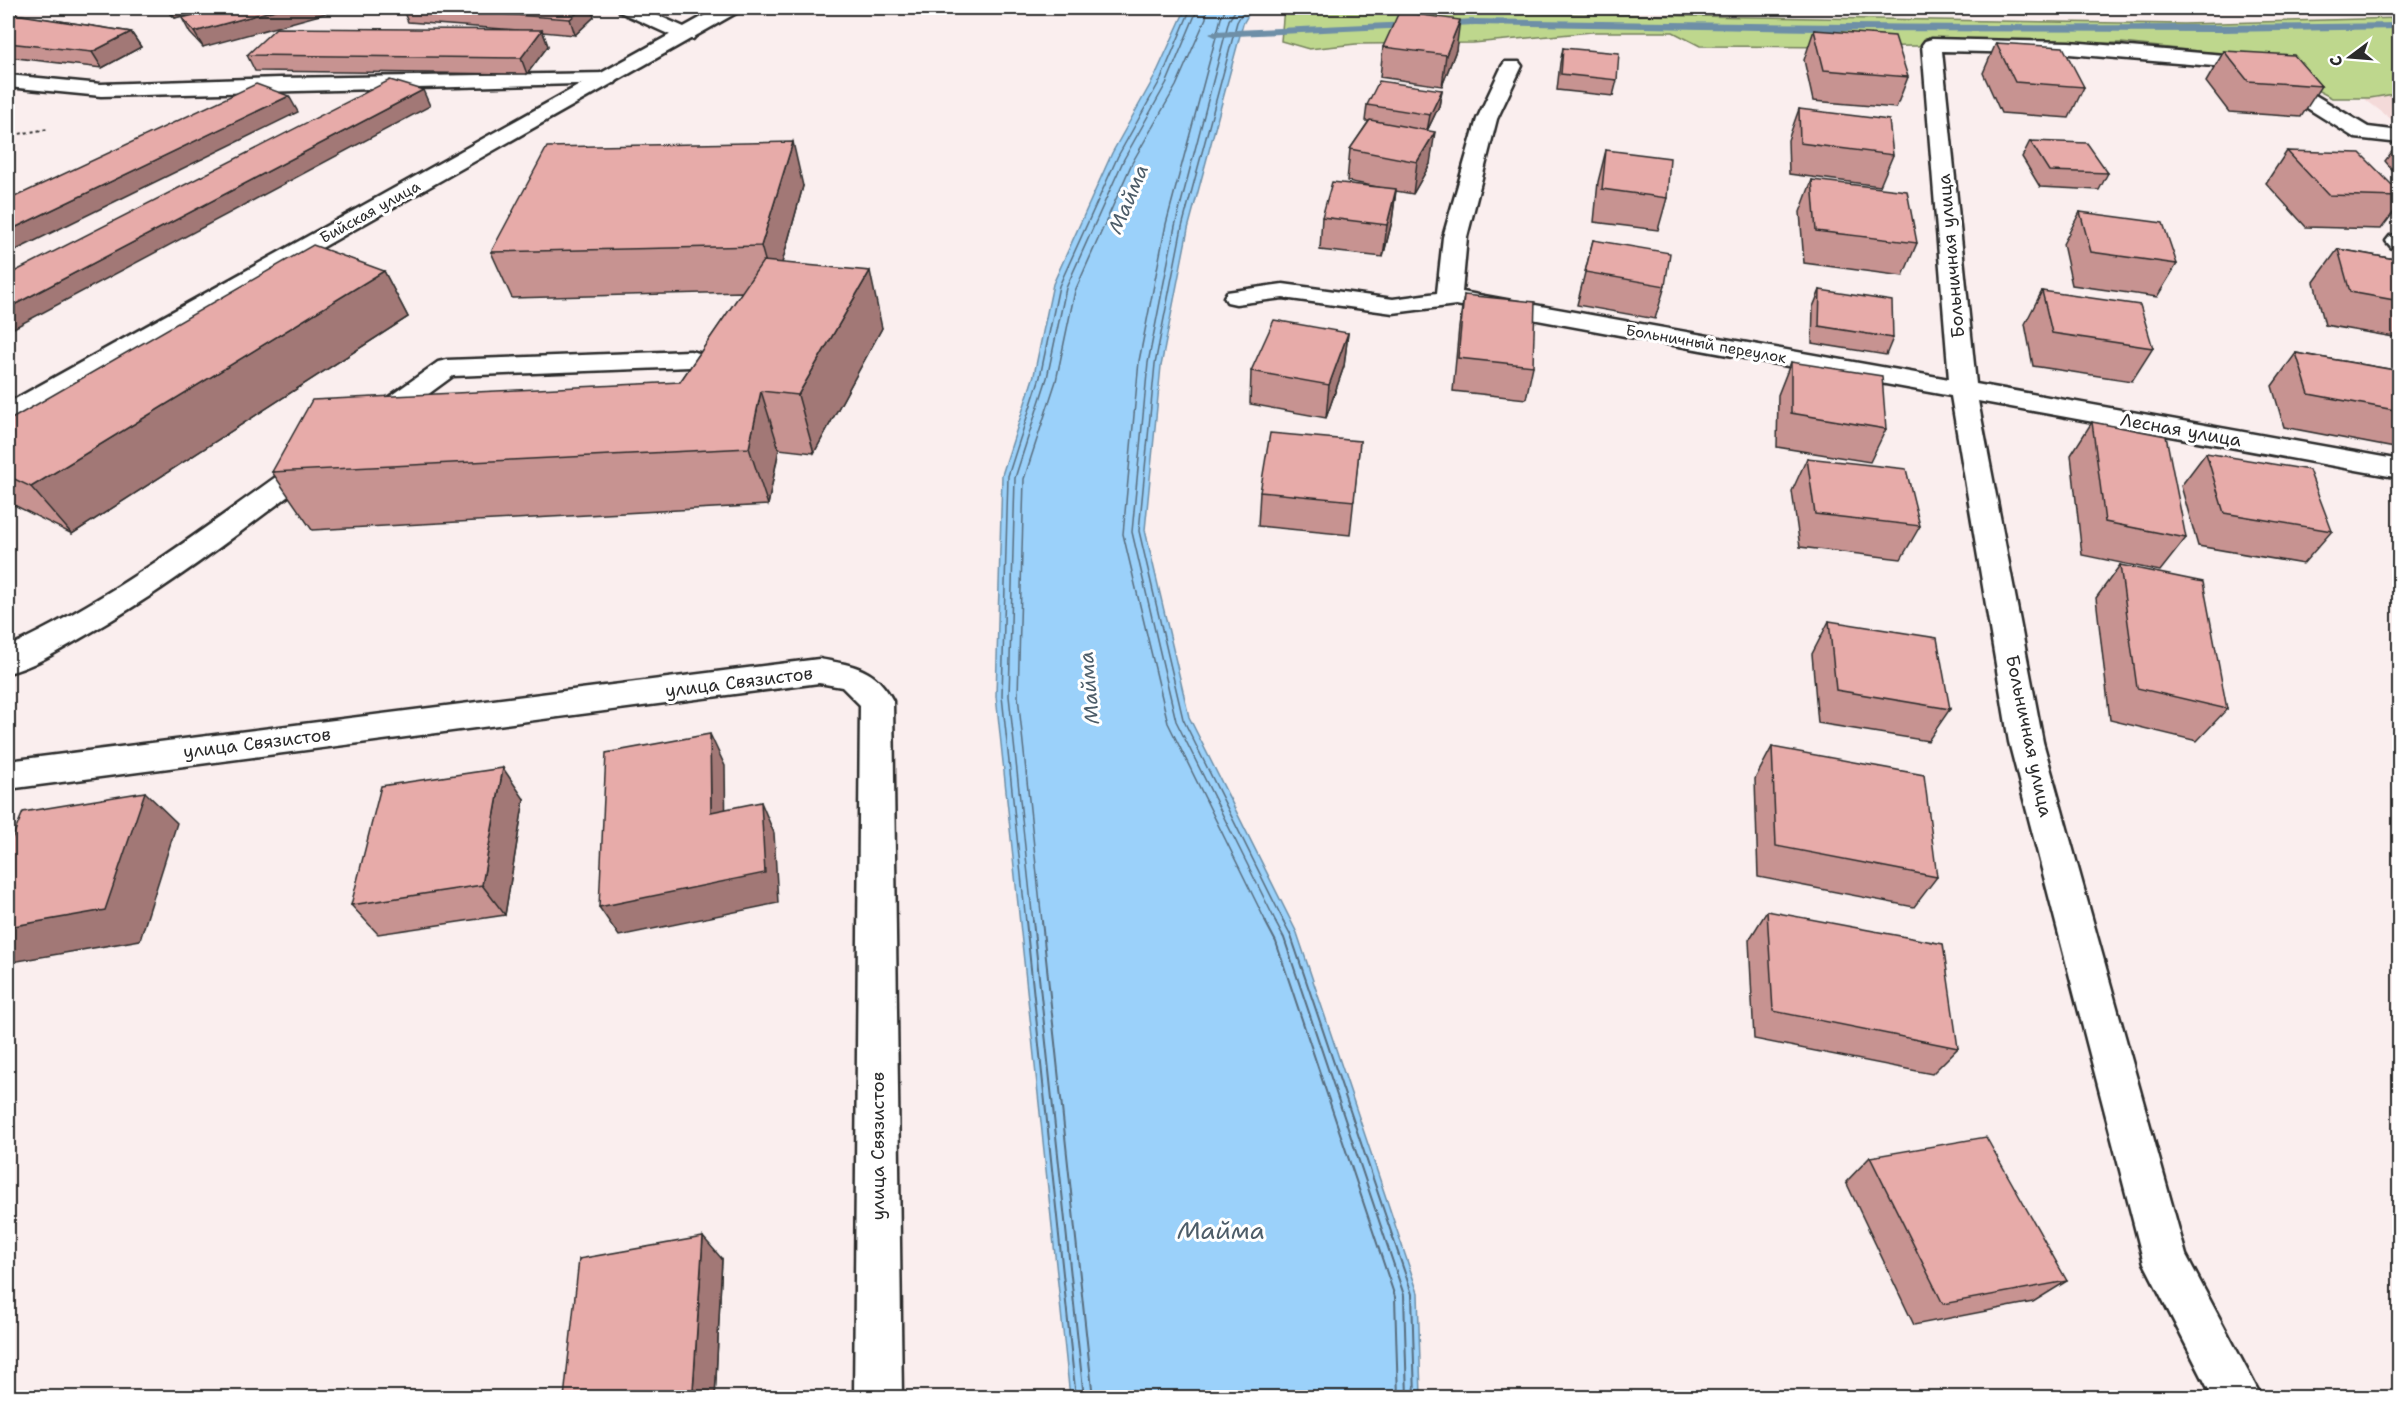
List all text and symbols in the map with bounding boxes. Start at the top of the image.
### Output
north arrow [2320,27,2380,87]
text: С [2325,53,2348,69]
water label: Майма [1102,160,1154,238]
street label: Больничная улица [1932,173,1970,339]
street label: Бийская улица [316,176,424,248]
street label: Больничный переулок [1624,320,1788,368]
street label: Лесная улица [2119,408,2243,452]
water label: Майма [1073,650,1105,726]
street label: Больничная улица [2000,653,2058,819]
street label: улица Связистов [664,661,814,703]
street label: улица Связистов [182,722,332,764]
street label: улица Связистов [866,1072,890,1220]
water label: Майма [1177,1215,1265,1247]

